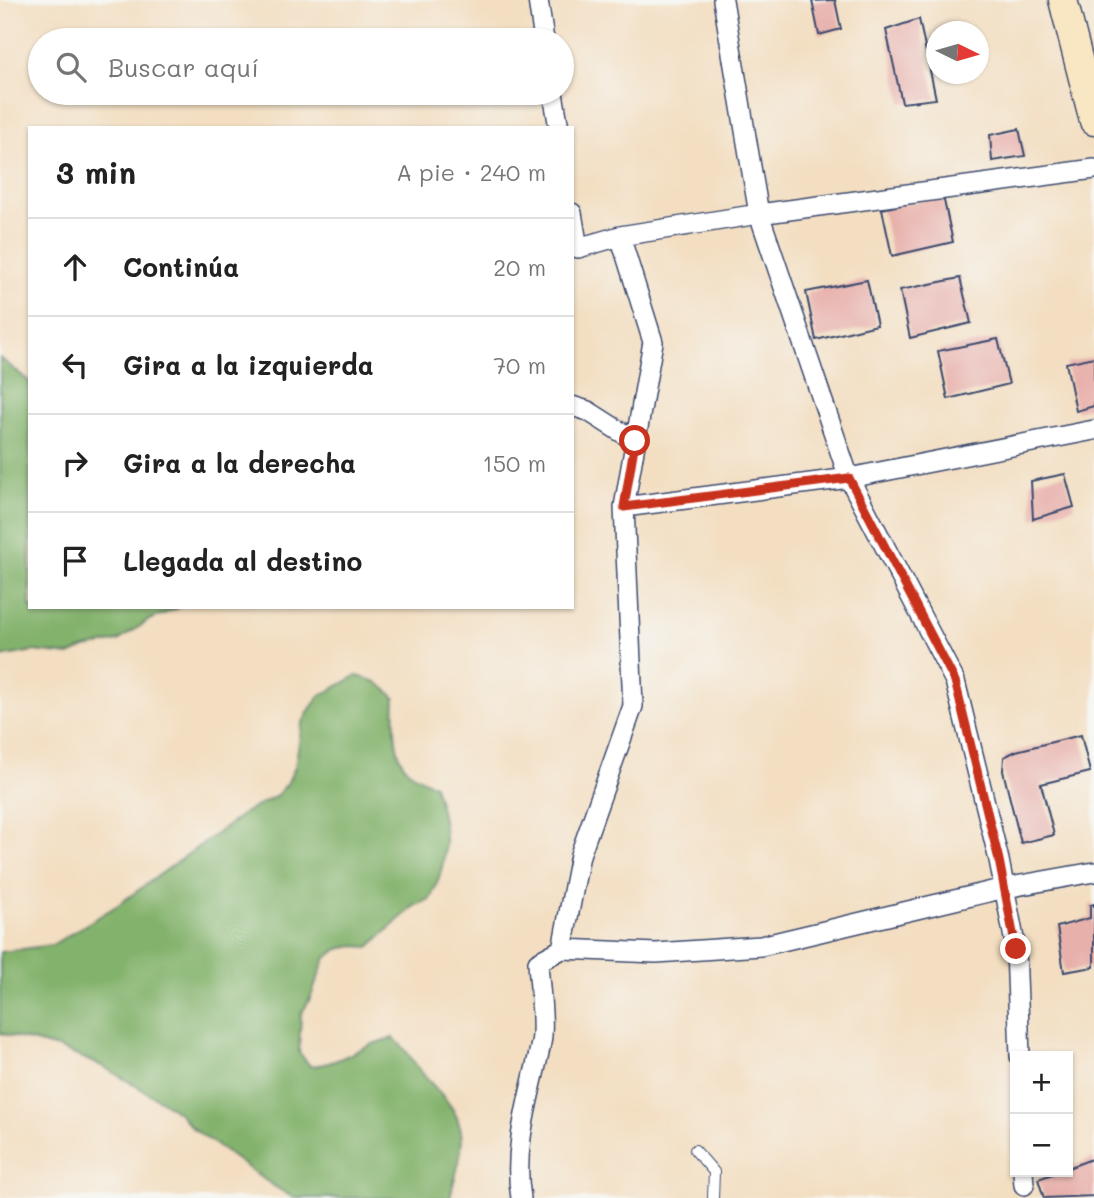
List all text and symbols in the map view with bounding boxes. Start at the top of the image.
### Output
north arrow [926,21,989,84]
search box [28,28,574,105]
icon: search [52,48,90,86]
text: Buscar aquí [108,50,259,84]
text: 3 min [56,152,136,192]
text: A pie · 240 m [396,157,546,187]
icon: ahead [56,248,94,286]
text: Continúa [123,250,239,284]
text: 20 m [493,252,546,282]
icon: left [56,346,94,384]
text: Gira a la izquierda [123,348,374,382]
text: 70 m [493,350,546,380]
route start [619,425,650,456]
icon: right [56,444,94,482]
text: Gira a la derecha [123,446,356,480]
text: 150 m [482,448,546,478]
icon: arrive [56,542,94,580]
text: Llegada al destino [123,544,362,578]
route end [1000,933,1031,964]
map controls [1010,1051,1073,1177]
button: + [1010,1051,1073,1114]
button: − [1010,1114,1073,1177]

